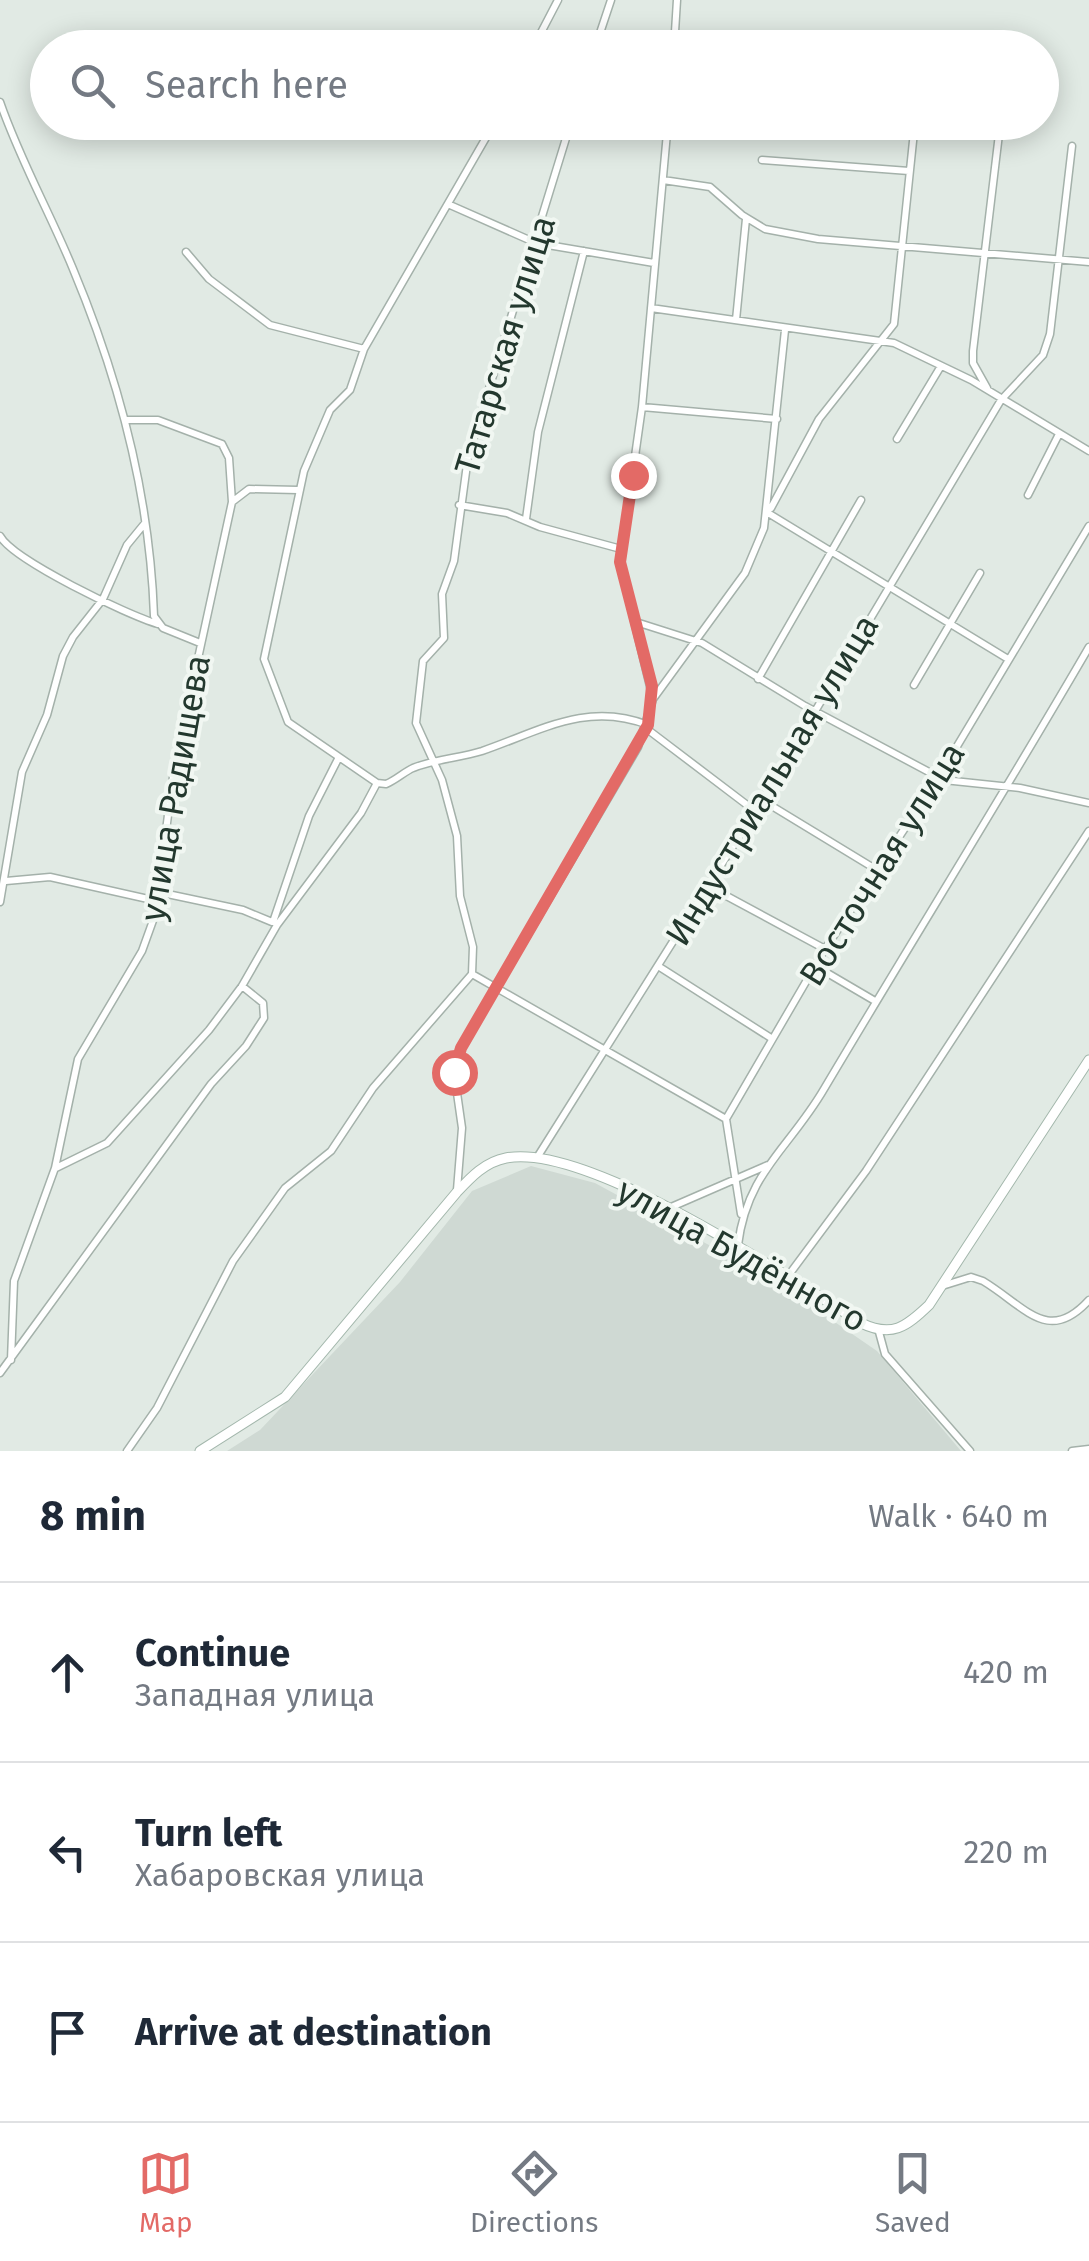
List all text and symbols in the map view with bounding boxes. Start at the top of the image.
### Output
search box [30,30,1059,140]
icon: search [65,58,120,113]
text: Search here [145,62,348,108]
street label: Татарская улица [446,211,564,479]
route end [611,453,657,499]
street label: Индустриальная улица [656,607,888,953]
street label: улица Радищева [131,652,219,924]
street label: Восточная улица [790,735,974,993]
route start [432,1050,478,1096]
street label: улица Будённого [610,1169,874,1341]
text: 8 min [40,1491,146,1541]
text: Walk · 640 m [868,1497,1049,1535]
text: Continue [135,1630,290,1676]
icon: ahead [40,1645,95,1700]
text: 420 m [963,1653,1049,1691]
text: Западная улица [135,1676,375,1714]
text: Turn left [135,1810,282,1856]
icon: left [40,1825,95,1880]
text: 220 m [964,1833,1049,1871]
text: Хабаровская улица [135,1856,425,1894]
icon: arrive [40,2005,95,2060]
text: Arrive at destination [135,2009,492,2055]
tab: Map [138,2146,193,2239]
tab: Directions [470,2146,598,2239]
tab: Saved [875,2146,951,2239]

